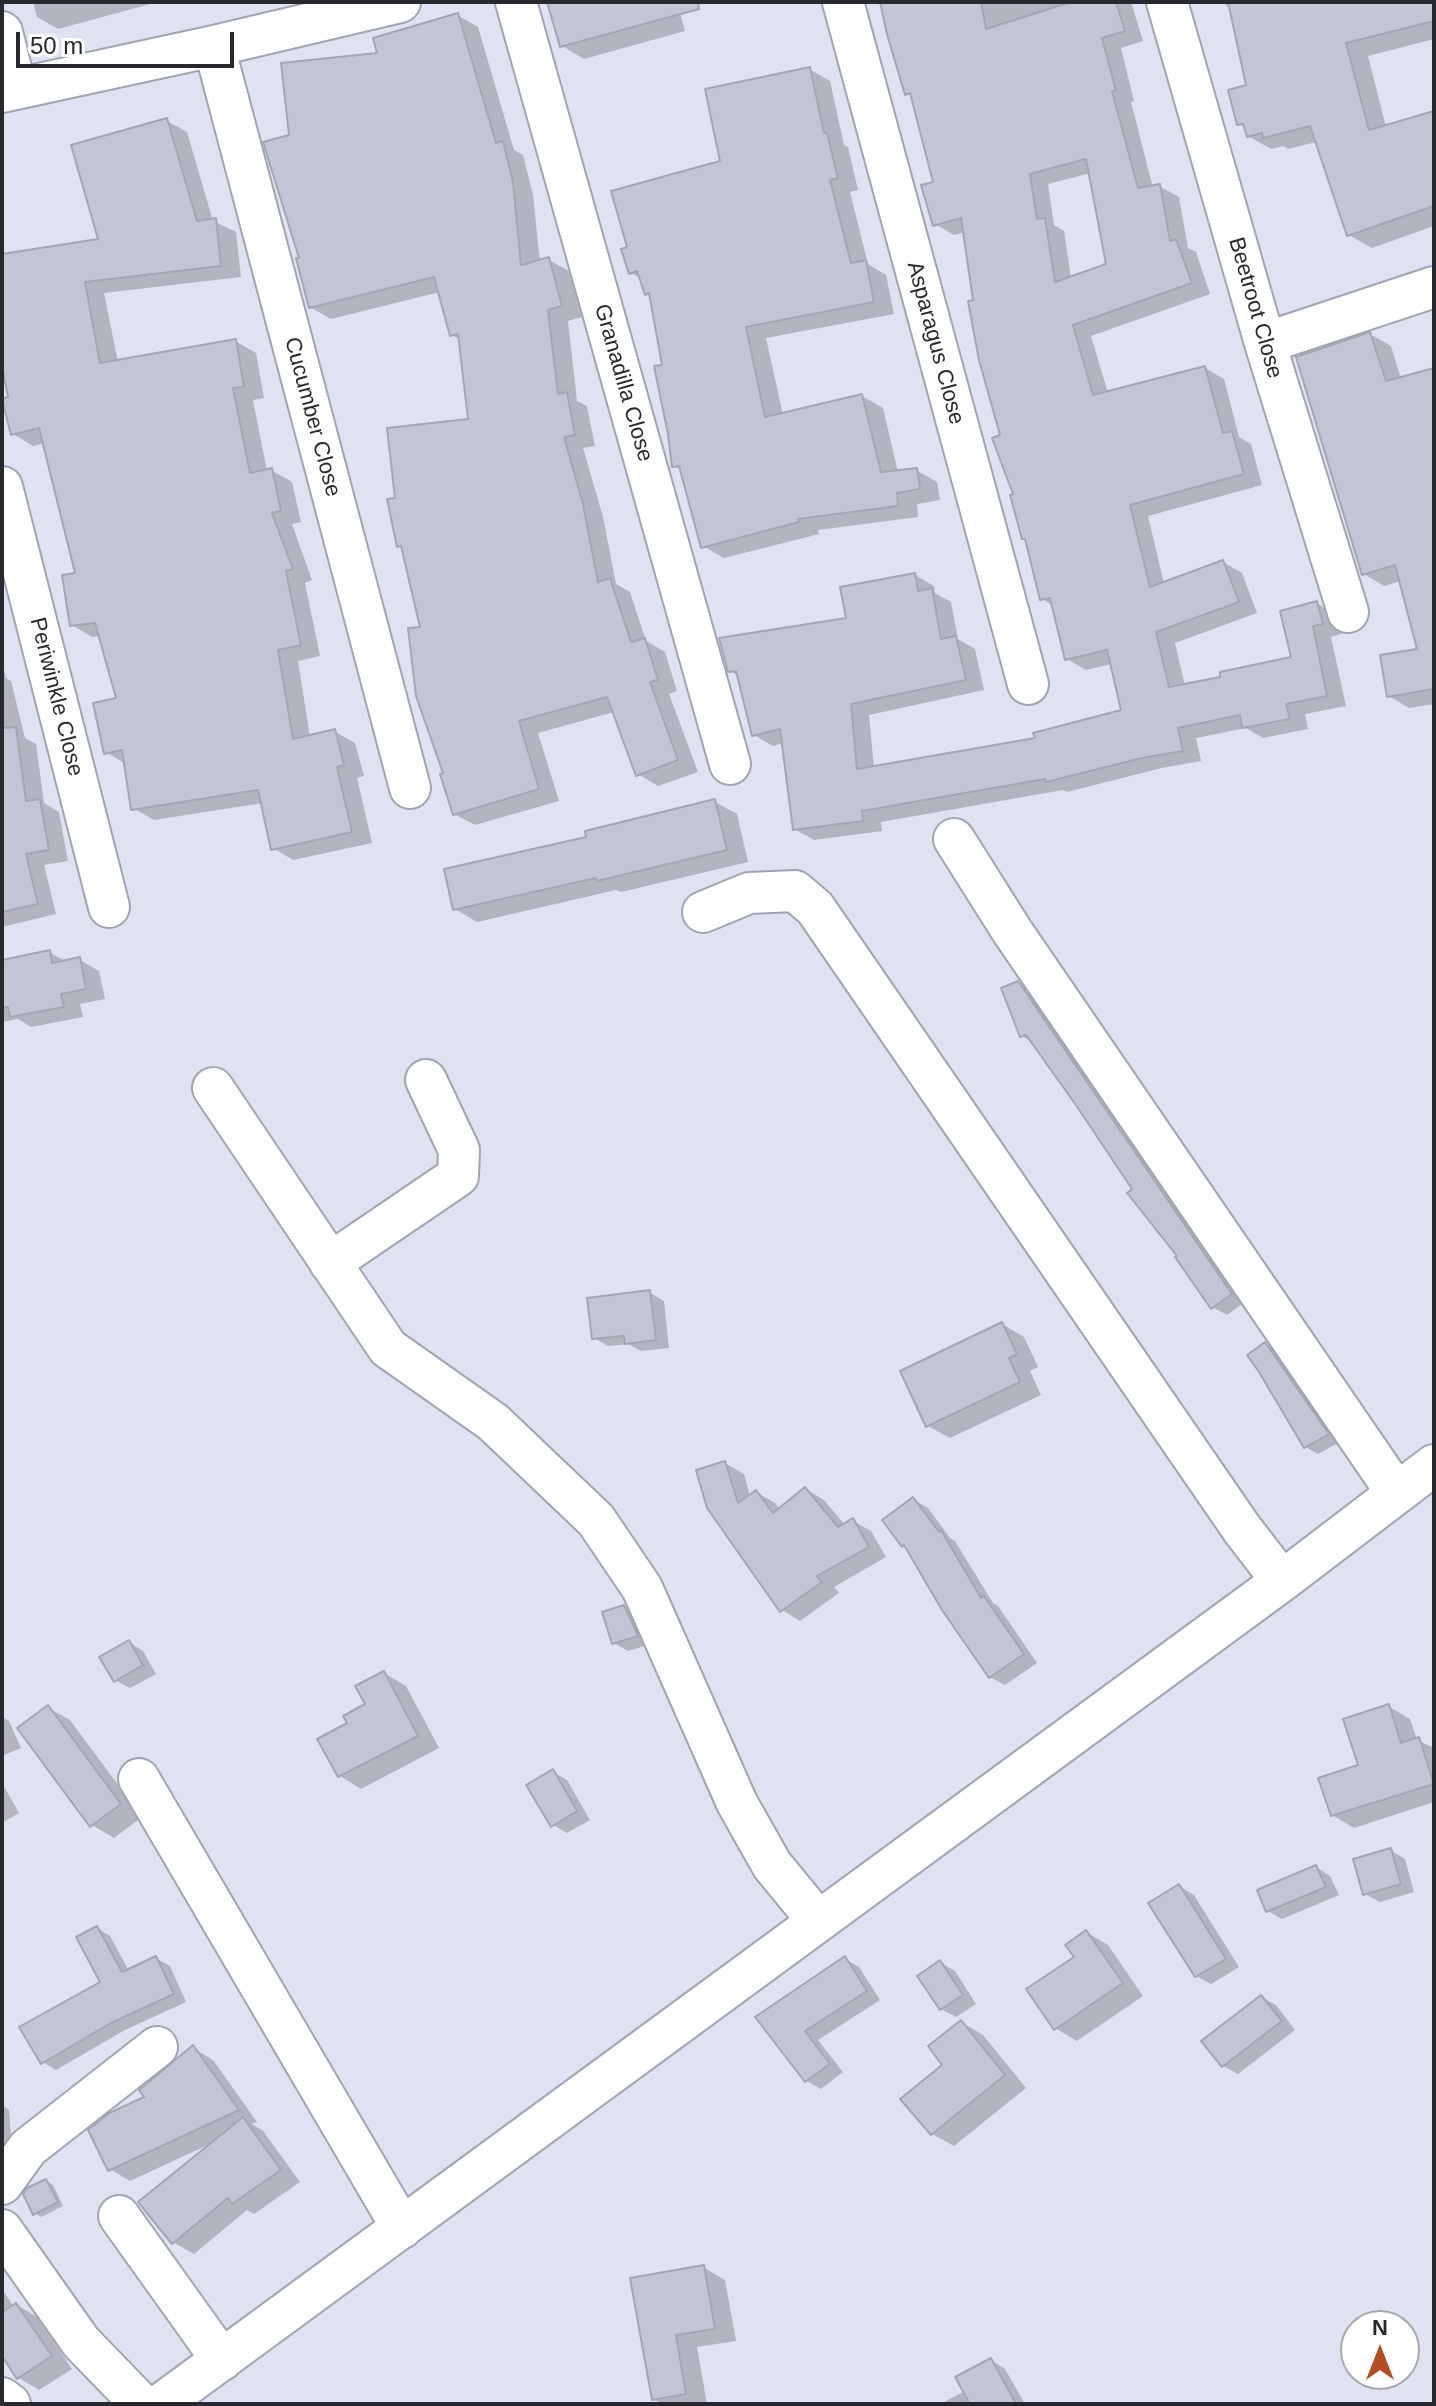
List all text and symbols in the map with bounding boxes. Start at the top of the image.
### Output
scale bar [20,16,238,66]
text: 50 m [30,32,83,59]
street label: Beetroot Close [1222,234,1288,382]
street label: Asparagus Close [901,259,969,427]
street label: Granadilla Close [588,301,658,465]
street label: Cucumber Close [278,334,346,500]
street label: Periwinkle Close [24,615,88,779]
north arrow [1340,2310,1420,2390]
text: N [1372,2315,1388,2340]

